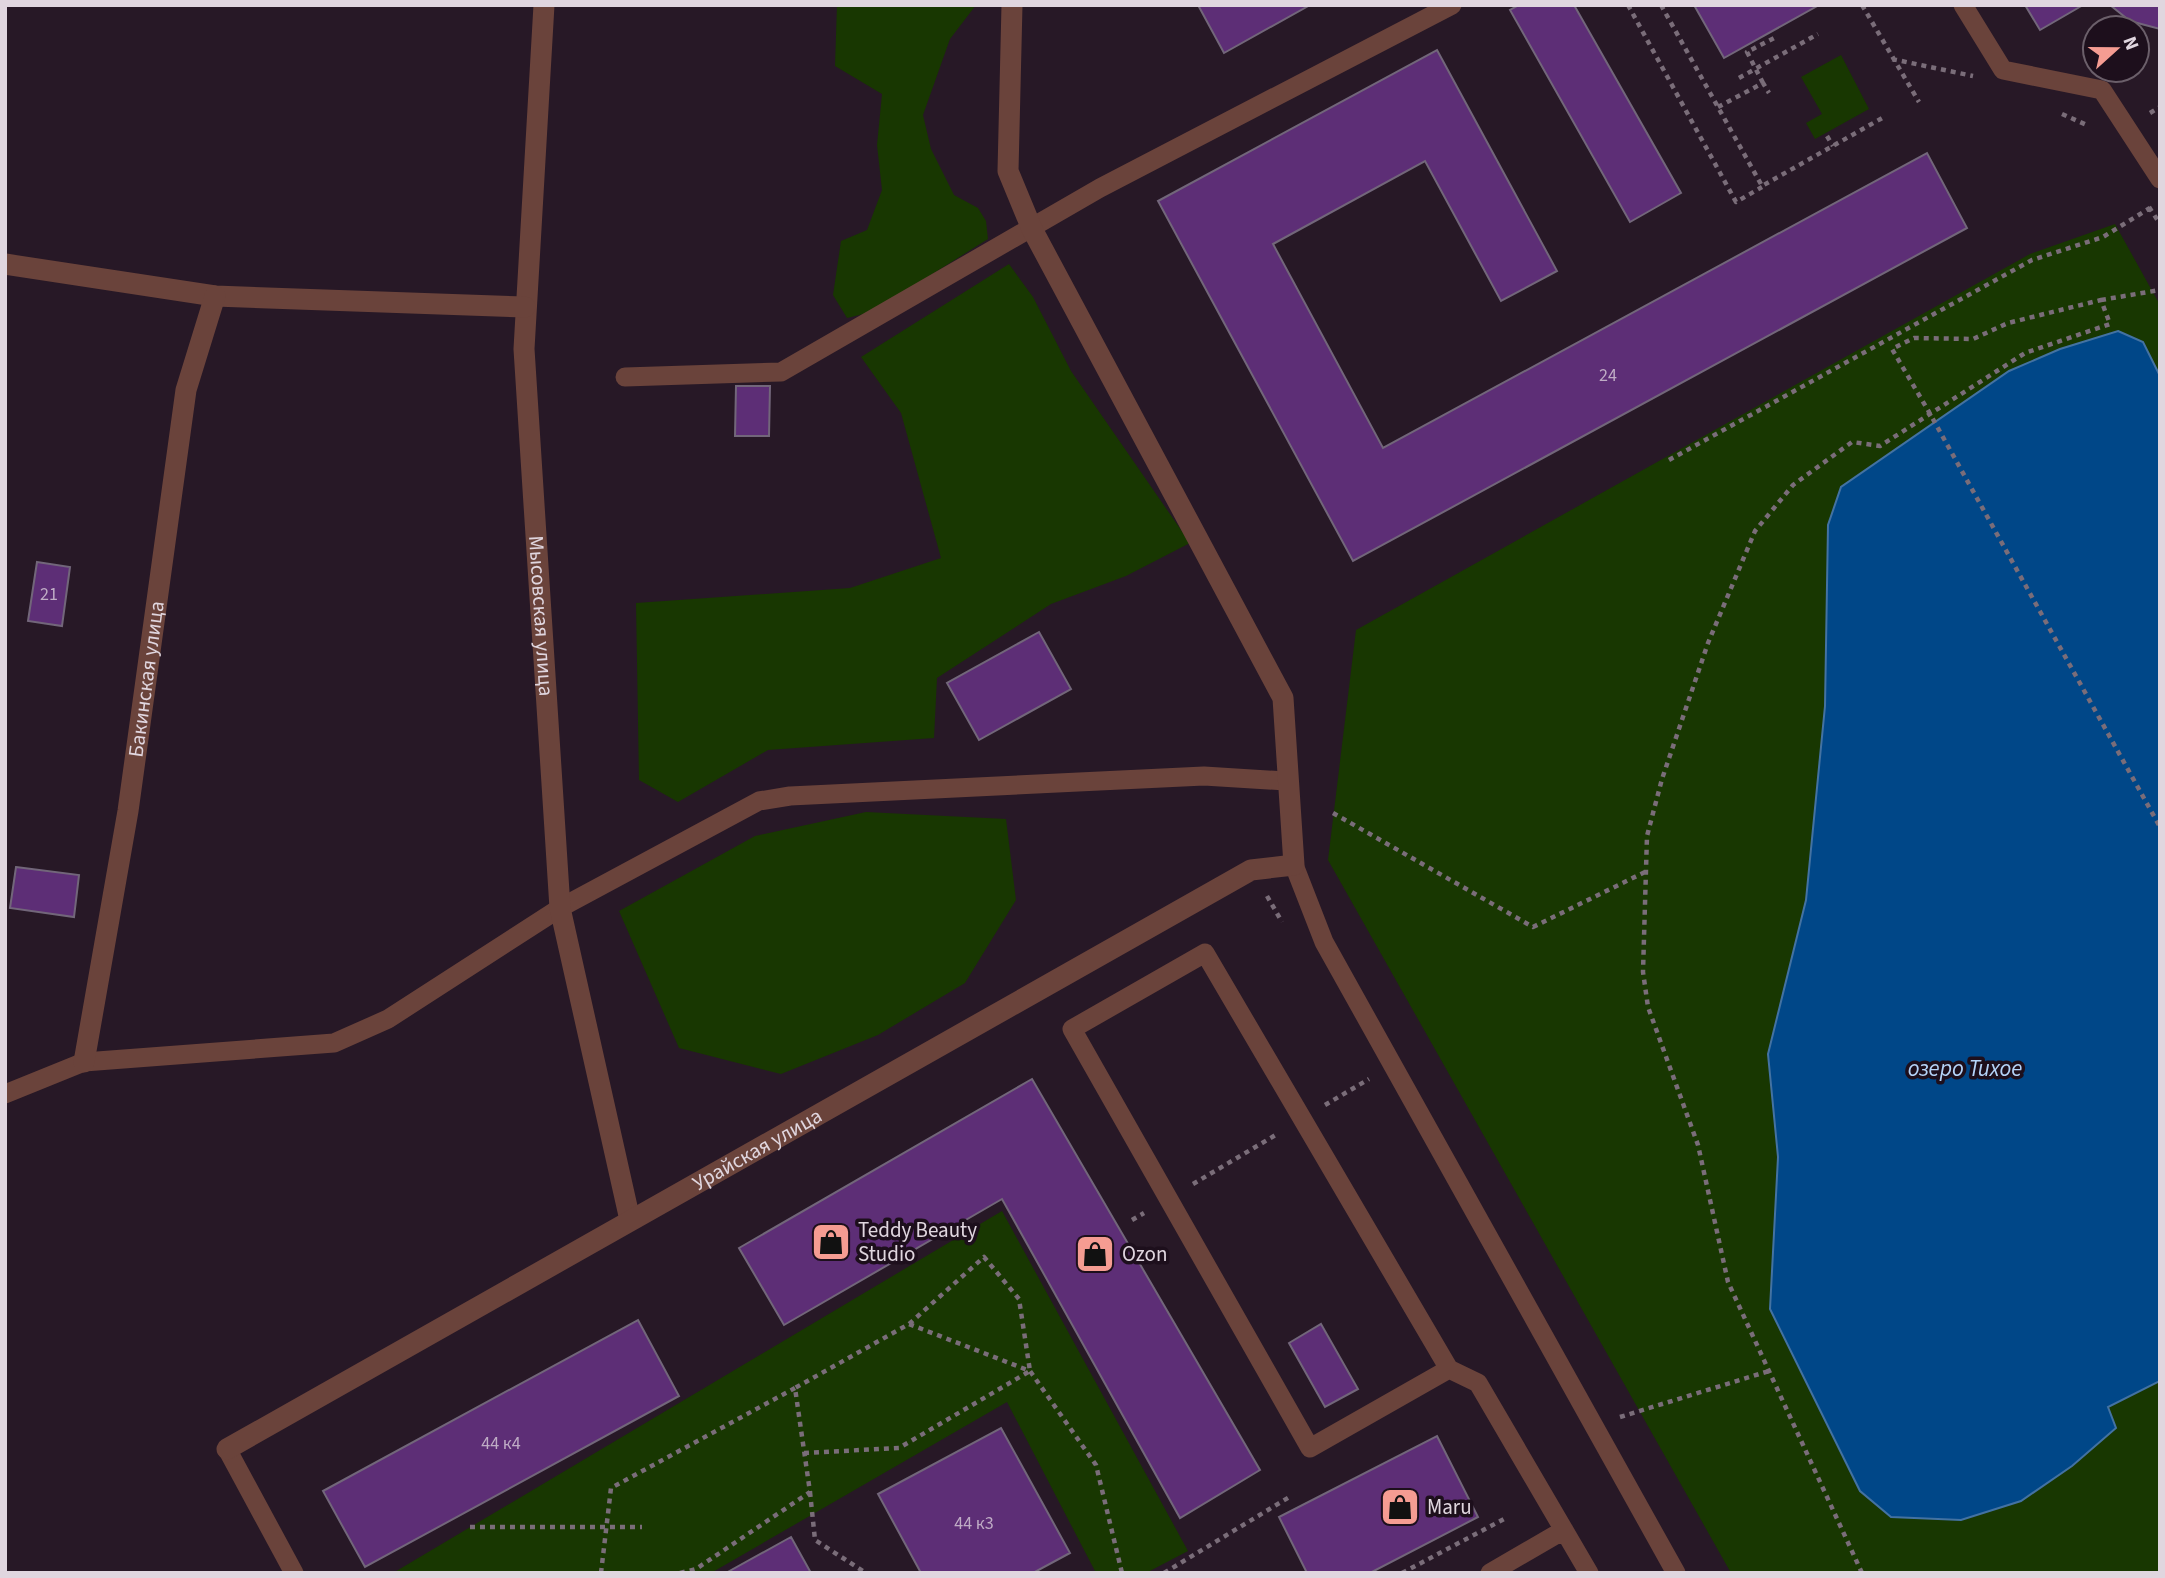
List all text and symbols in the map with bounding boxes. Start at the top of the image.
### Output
north arrow [2081,14,2151,84]
text: N [2116,33,2145,54]
house number: 24 [1599,363,1617,388]
street label: Мысовская улица [521,535,561,697]
house number: 21 [40,582,58,607]
street label: Бакинская улица [121,599,172,759]
water label: озеро Тихое [1908,1052,2022,1085]
street label: Урайская улица [687,1101,827,1198]
place label: Teddy Beauty Studio [858,1215,977,1269]
shop icon: Teddy Beauty Studio [810,1221,852,1263]
shop icon: Ozon [1074,1233,1116,1275]
place label: Ozon [1122,1239,1167,1269]
house number: 44 к4 [481,1431,521,1456]
shop icon: Maru [1379,1486,1421,1528]
place label: Maru [1427,1492,1472,1522]
house number: 44 к3 [954,1511,994,1536]

